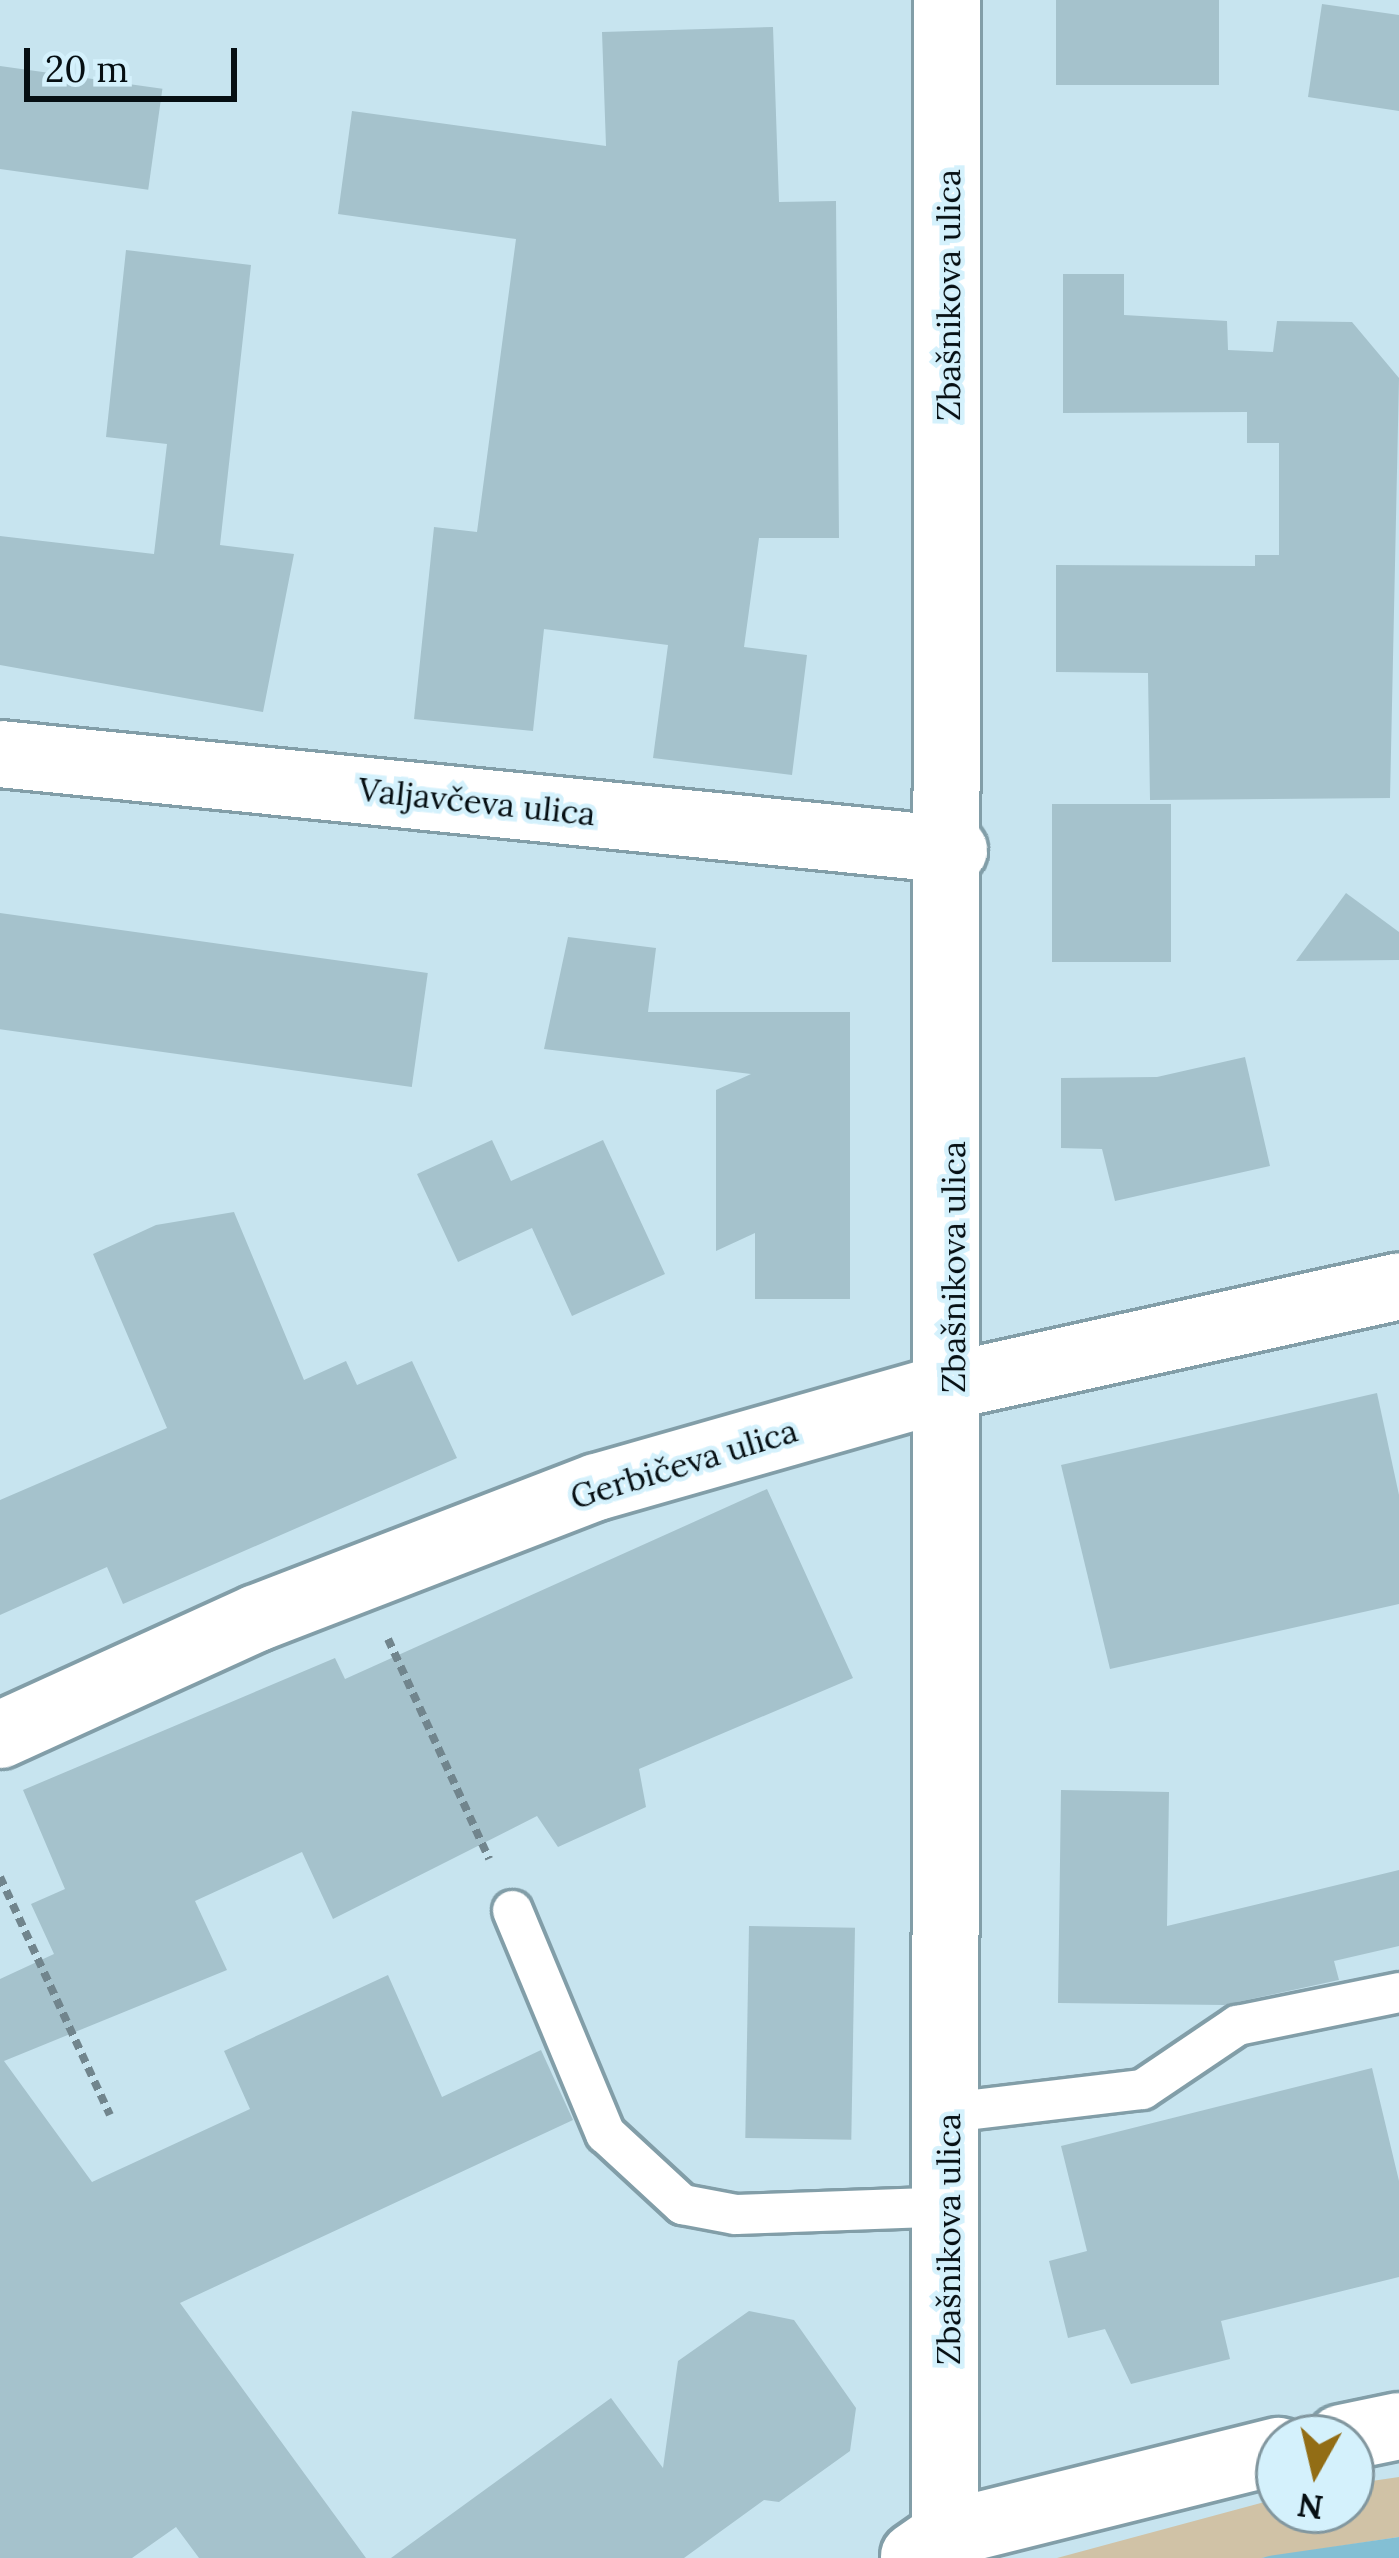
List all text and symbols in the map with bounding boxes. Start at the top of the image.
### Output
scale bar [30,24,243,98]
text: 20 m [45,46,128,92]
street label: Zbašnikova ulica [929,169,969,421]
street label: Valjavčeva ulica [357,770,597,834]
street label: Zbašnikova ulica [934,1141,974,1393]
street label: Gerbičeva ulica [566,1411,802,1517]
street label: Zbašnikova ulica [929,2113,969,2365]
north arrow [1255,2414,1375,2534]
text: N [1295,2484,1326,2529]

